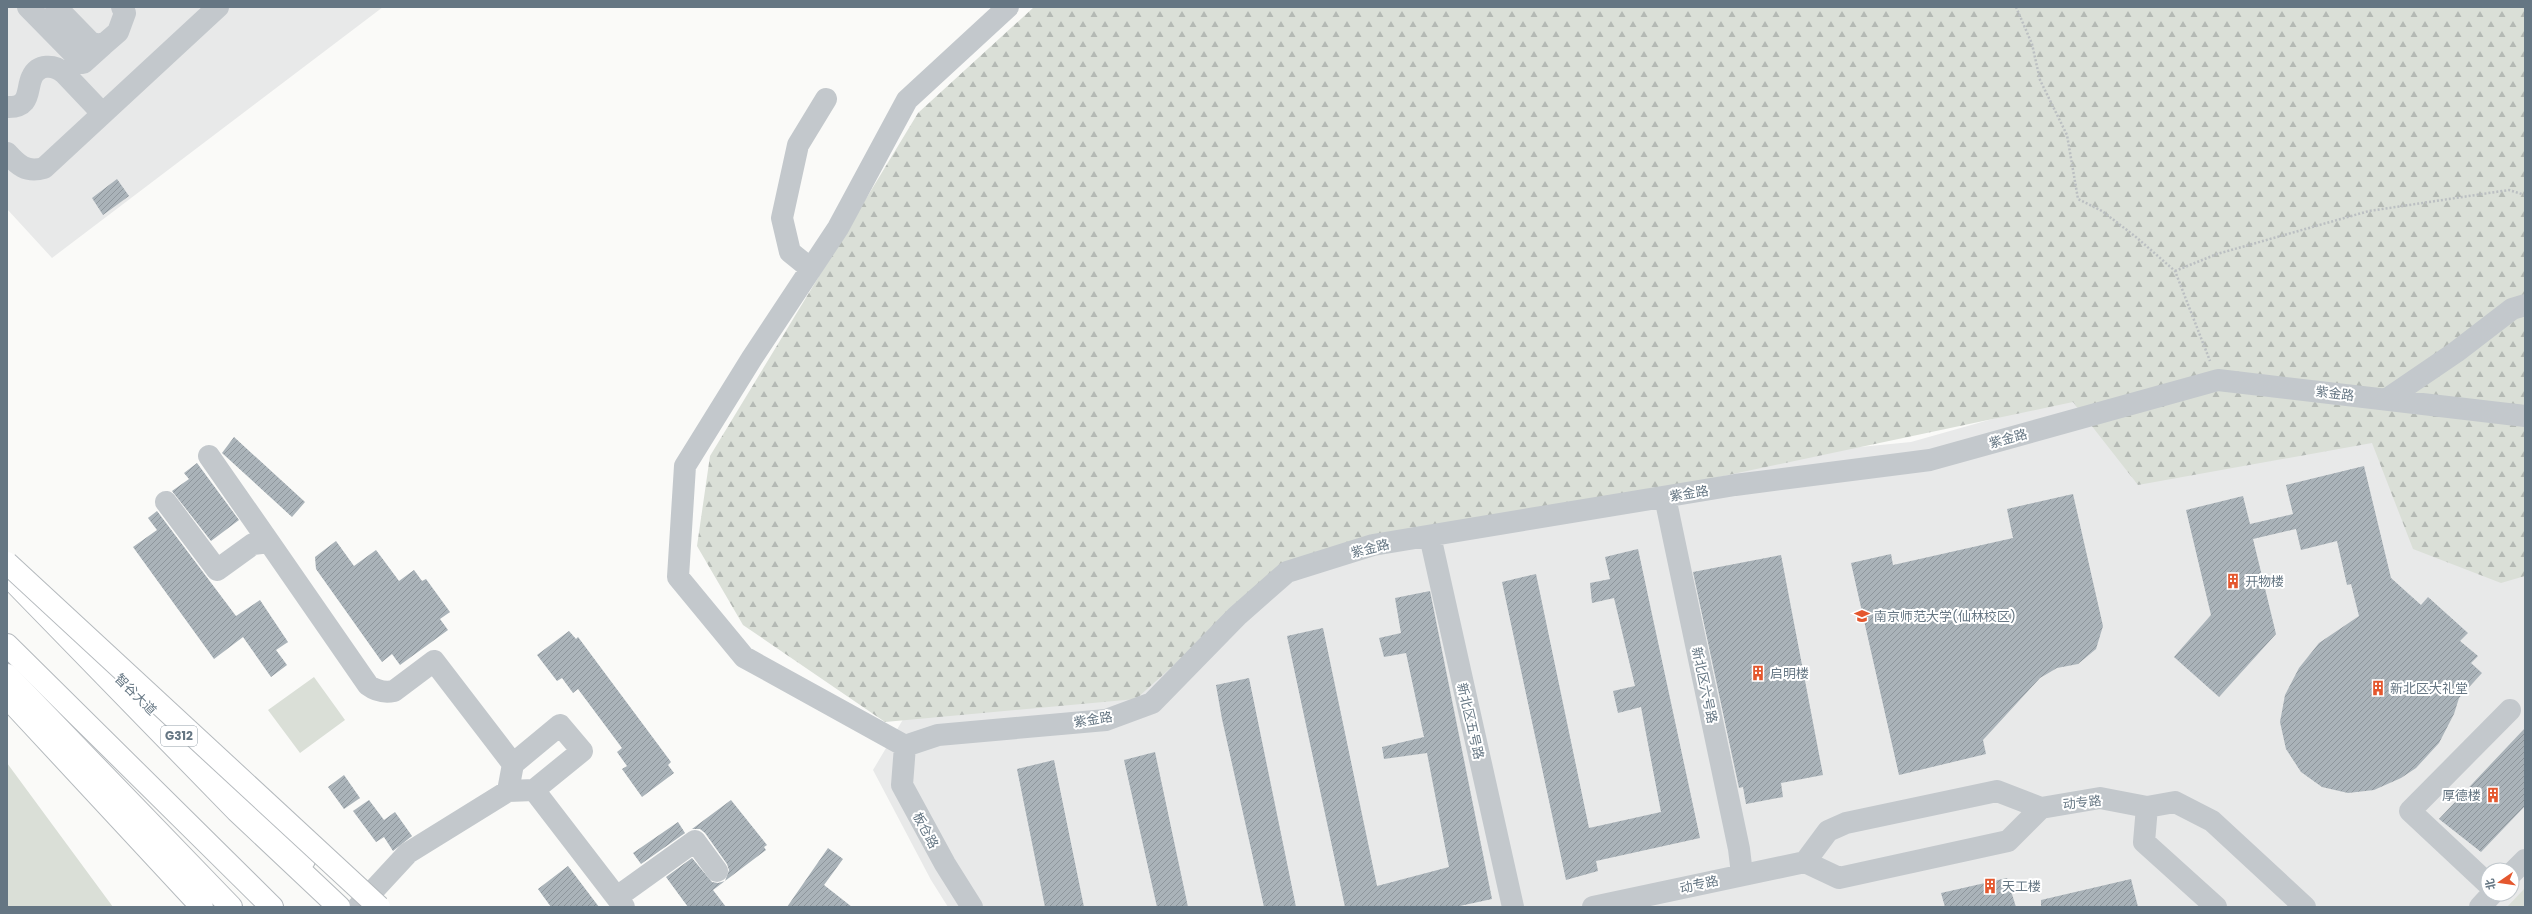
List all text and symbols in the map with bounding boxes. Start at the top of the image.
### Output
street label: 紫金路 [2314,382,2355,405]
street label: 紫金路 [1987,424,2029,453]
street label: 紫金路 [1668,481,1710,506]
street label: 紫金路 [1349,535,1391,562]
building icon: 开物楼 [2224,572,2242,590]
place label: 开物楼 [2245,572,2284,591]
school or university icon: 南京师范大学(仙林校区) [1853,607,1871,625]
place label: 南京师范大学(仙林校区) [1874,607,2016,626]
street label: 新北区六号路 [1687,645,1722,725]
building icon: 启明楼 [1749,664,1767,682]
place label: 启明楼 [1770,664,1809,683]
street label: 智谷大道 [111,669,161,719]
building icon: 新北区大礼堂 [2369,679,2387,697]
place label: 新北区大礼堂 [2390,679,2468,698]
street label: 新北区五号路 [1452,681,1489,761]
street label: 紫金路 [1072,707,1114,732]
road number: G312 [161,726,197,746]
place label: 厚德楼 [2442,786,2481,805]
building icon: 厚德楼 [2484,786,2502,804]
street label: 动专路 [2062,791,2102,814]
street label: 板仓路 [908,809,943,852]
north arrow [2480,862,2520,902]
street label: 动专路 [1678,871,1720,898]
building icon: 天工楼 [1981,877,1999,895]
place label: 天工楼 [2002,877,2041,896]
text: 北 [2481,877,2499,891]

